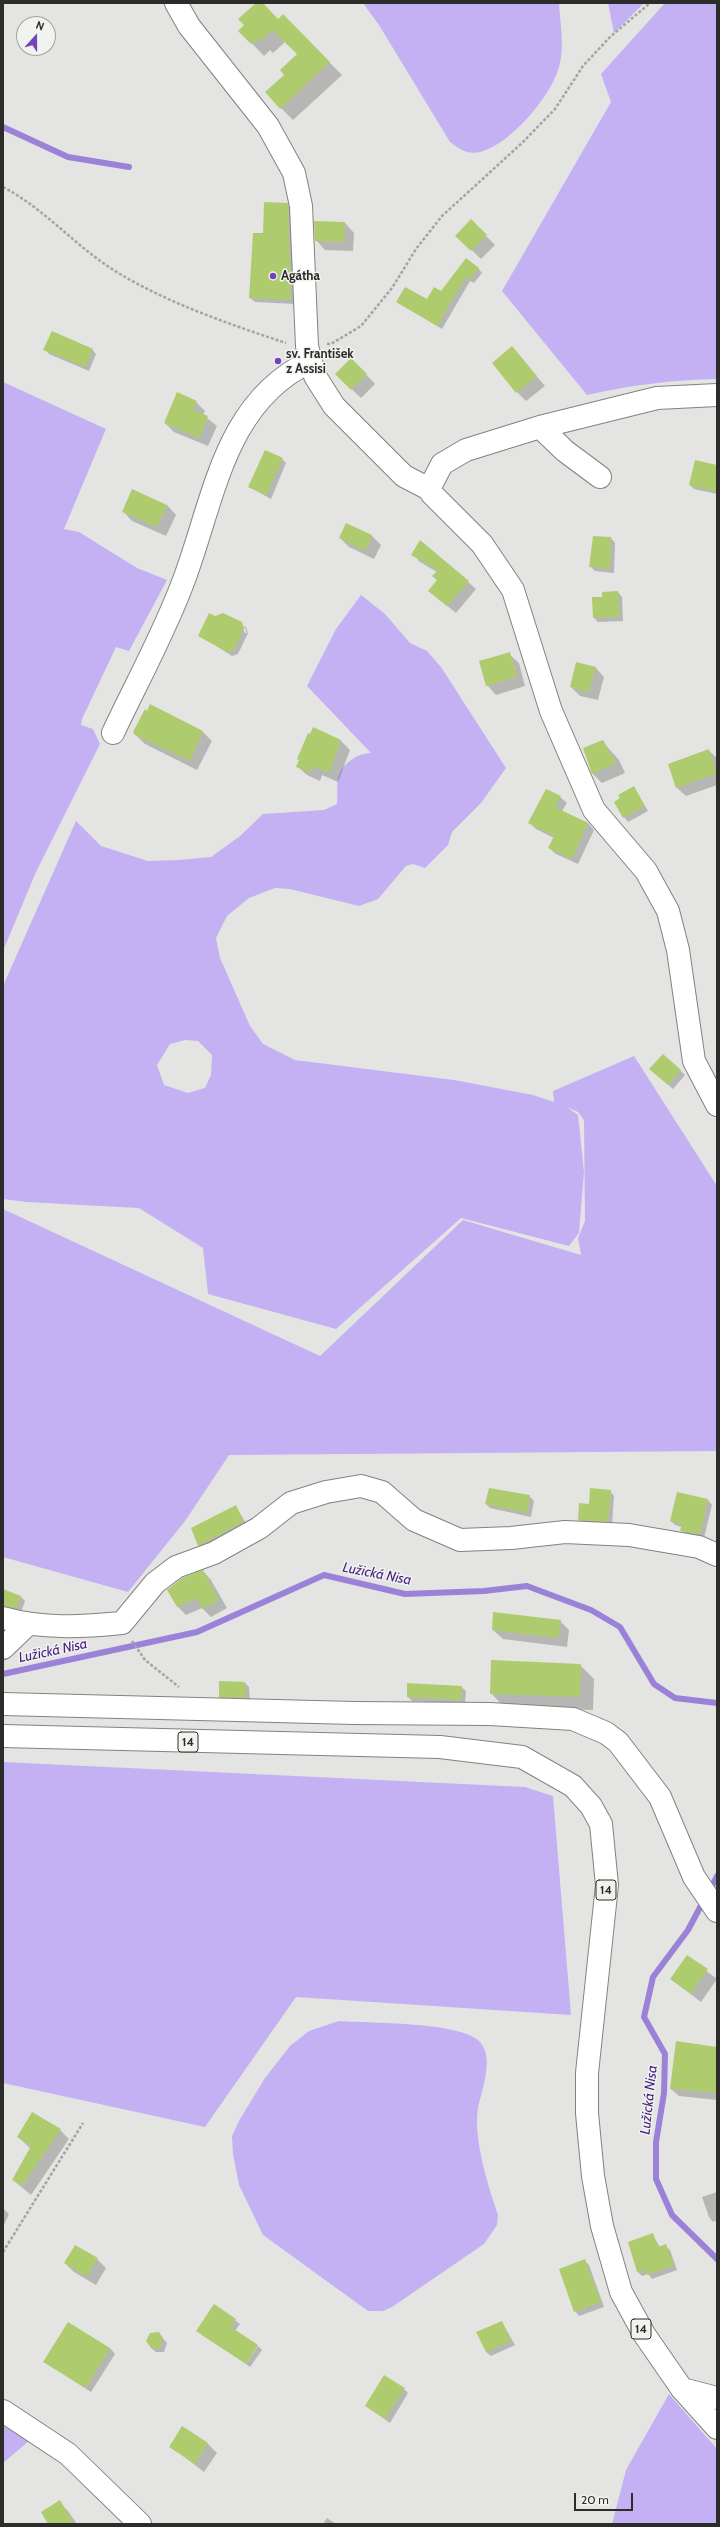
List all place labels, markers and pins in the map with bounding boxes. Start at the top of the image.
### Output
place label: Agátha [281,268,320,284]
marker: Agátha [268,271,278,281]
place label: sv. František z Assisi [286,346,354,377]
marker: sv. František z Assisi [273,356,283,366]

